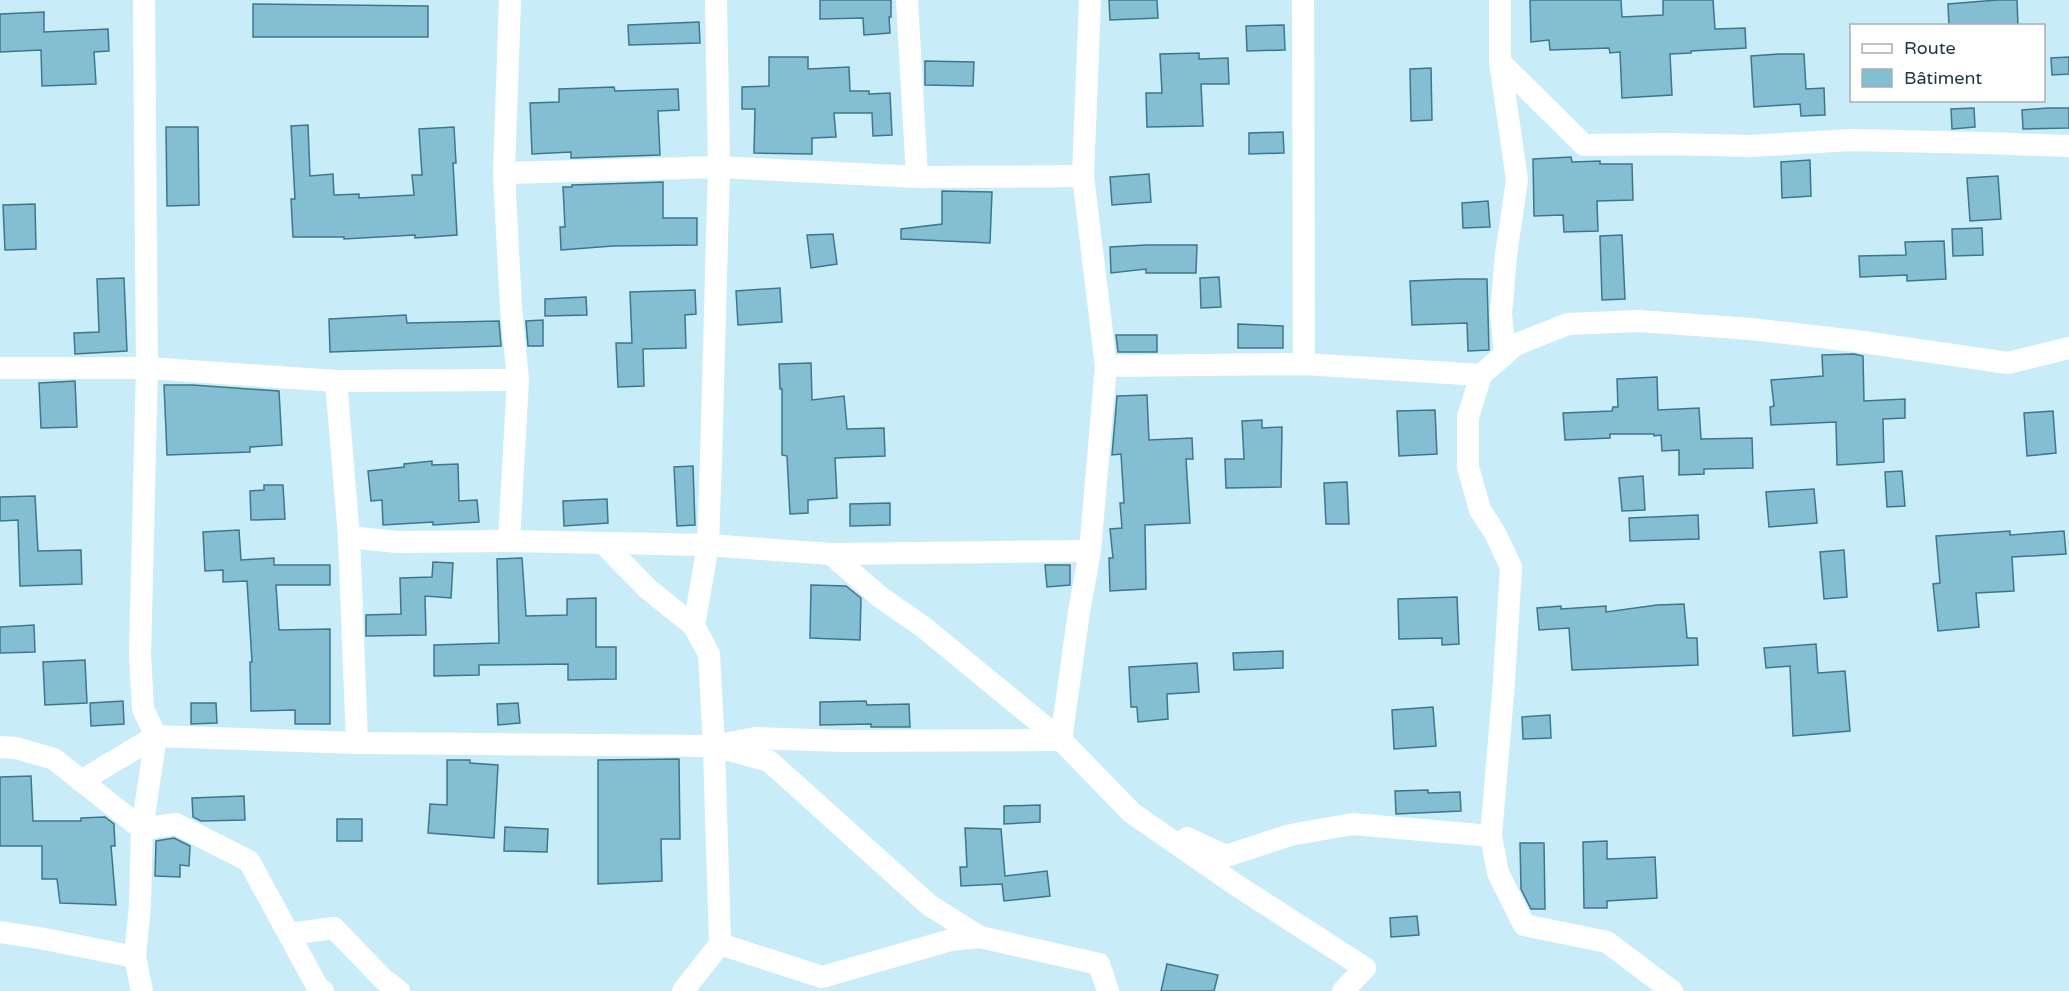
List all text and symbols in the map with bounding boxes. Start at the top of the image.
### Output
legend [1850,24,2045,102]
text: Route [1904,37,1956,59]
text: Bâtiment [1904,67,1982,89]

